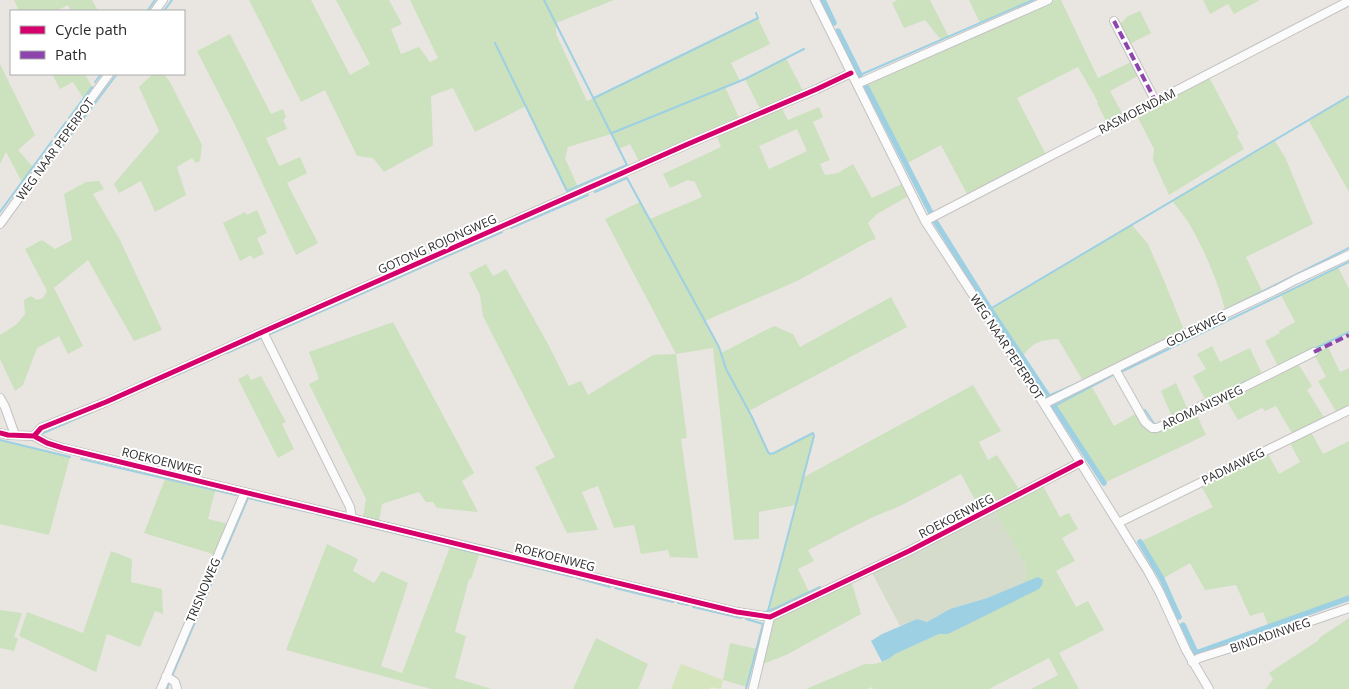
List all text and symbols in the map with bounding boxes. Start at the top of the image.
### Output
legend [10,10,185,75]
text: Cycle path [55,19,127,39]
text: Path [55,44,87,64]
street label: RASMOENDAM [1095,84,1179,138]
street label: WEG NAAR PEPERPOT [12,94,98,204]
street label: GOTONG ROJONGWEG [375,210,499,278]
street label: WEG NAAR PEPERPOT [966,291,1048,403]
street label: GOLEKWEG [1163,307,1229,351]
street label: AROMANISWEG [1158,381,1246,433]
street label: ROEKOENWEG [120,443,204,479]
street label: PADMAWEG [1199,443,1267,489]
street label: ROEKOENWEG [915,490,997,542]
street label: ROEKOENWEG [513,539,597,575]
street label: TRISNOWEG [182,555,224,625]
street label: BINDADINWEG [1228,613,1312,657]

